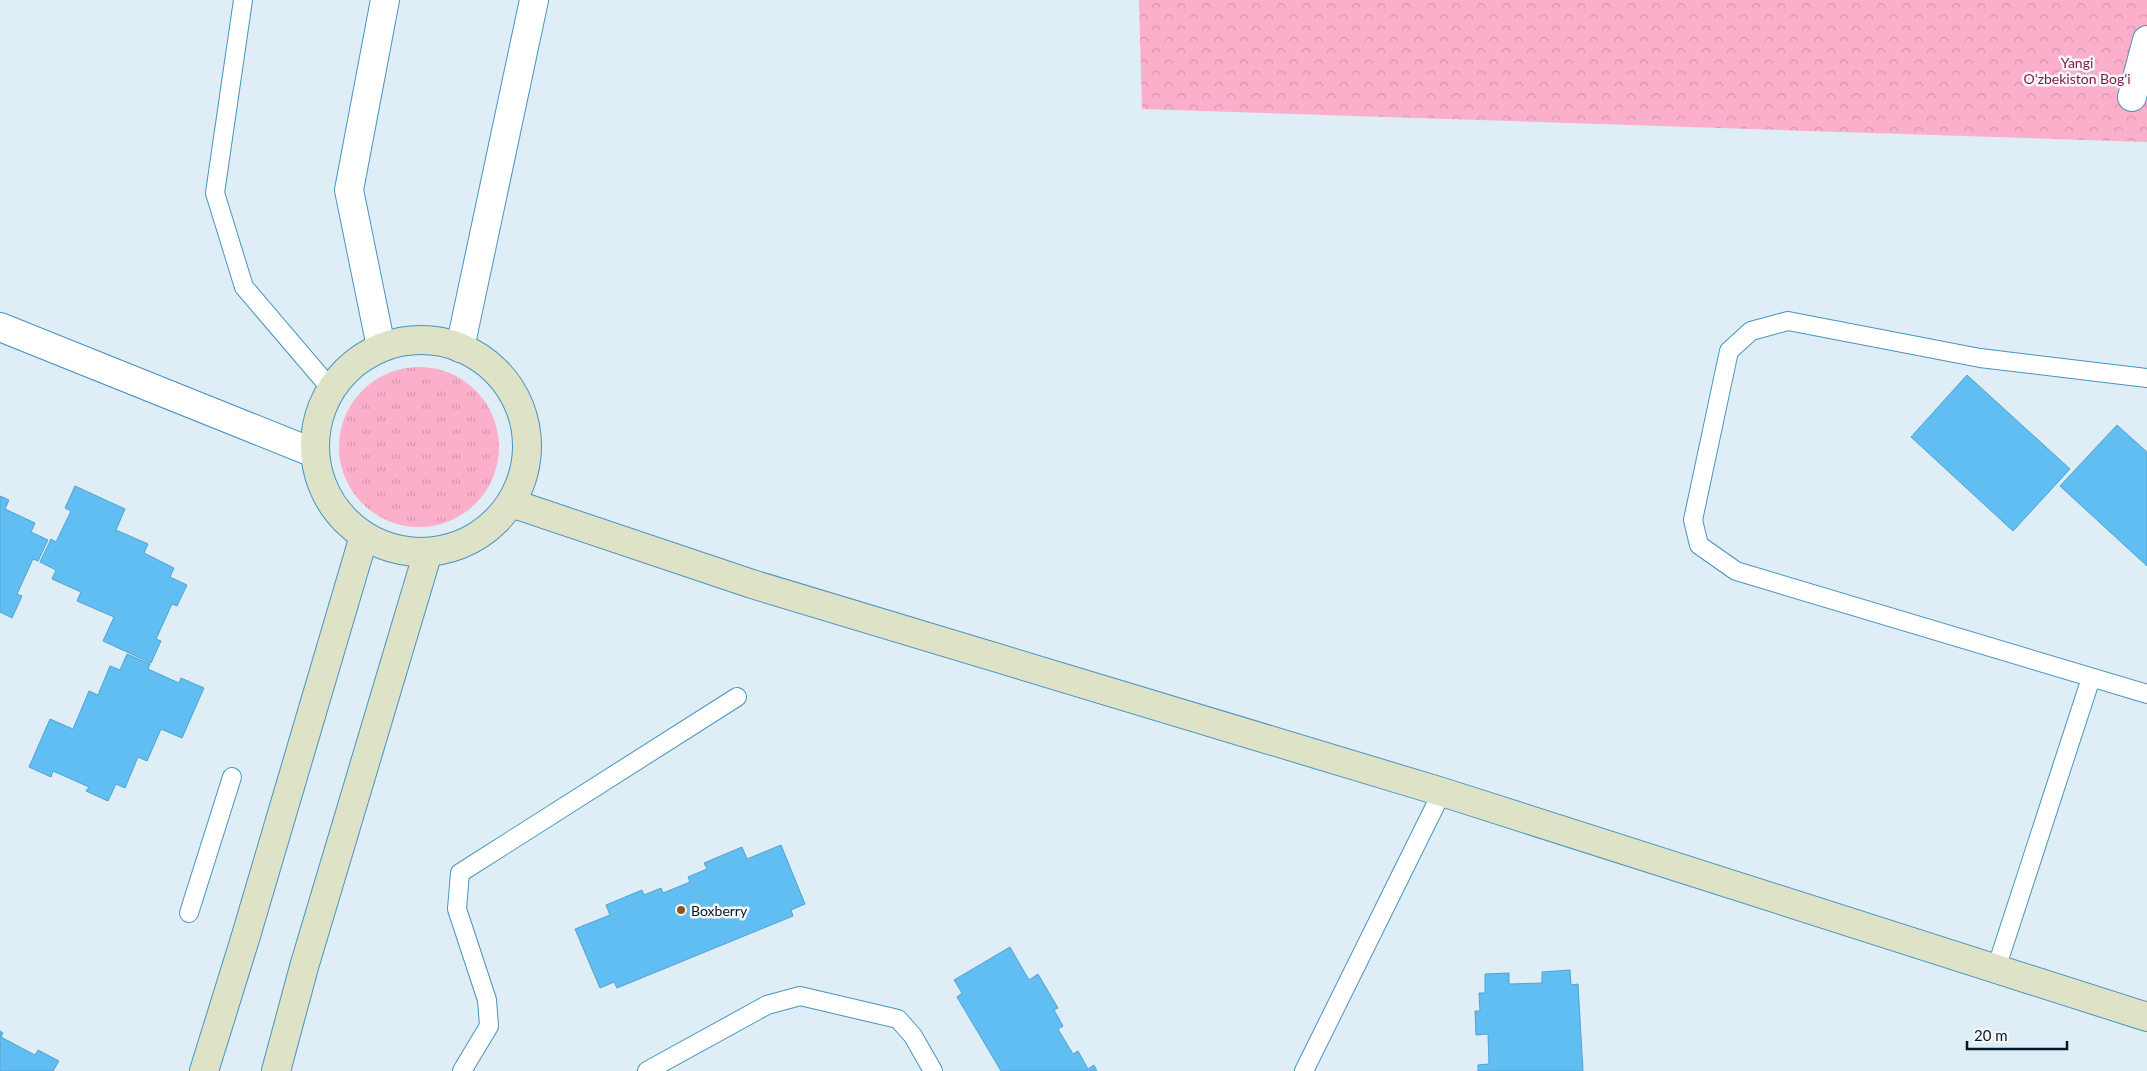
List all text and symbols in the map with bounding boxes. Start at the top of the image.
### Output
park label: Yangi Oʻzbekiston Bogʻi [2023,54,2131,87]
place label: Boxberry [691,902,748,919]
marker: Boxberry [675,904,687,916]
scale bar [1967,1018,2067,1050]
text: 20 m [1974,1026,2008,1044]

